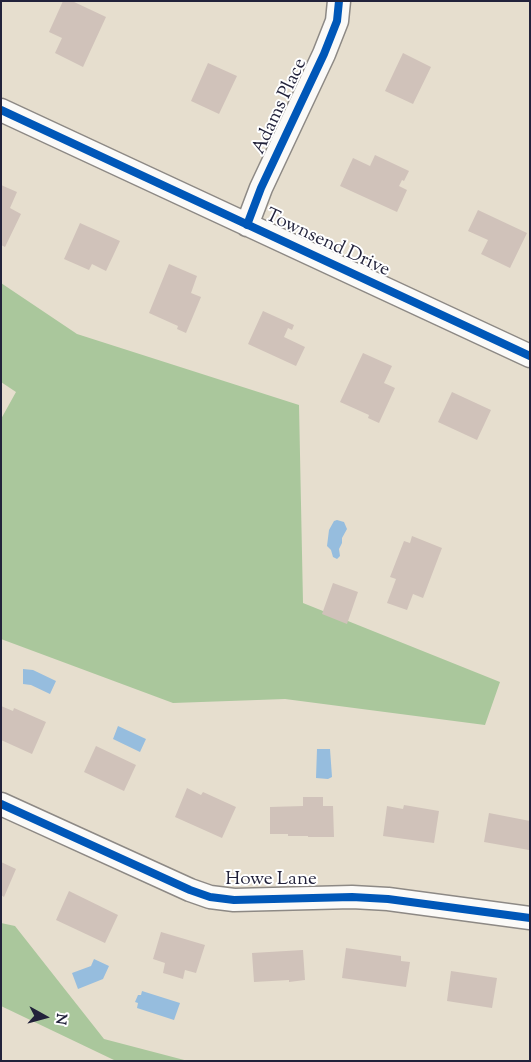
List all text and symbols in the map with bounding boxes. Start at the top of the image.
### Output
street label: Adams Place [249,55,313,159]
street label: Townsend Drive [261,205,393,283]
street label: Howe Lane [225,870,317,892]
north arrow [20,992,70,1042]
text: N [49,1012,70,1026]

